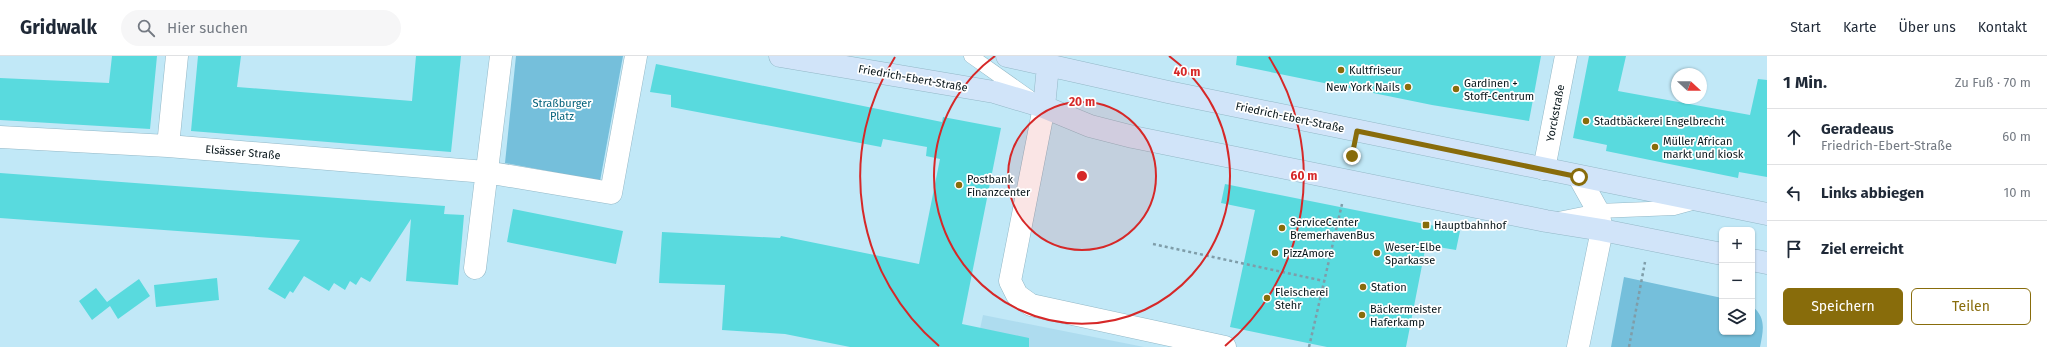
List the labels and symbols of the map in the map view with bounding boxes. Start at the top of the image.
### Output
street label: Friedrich-Ebert-Straße [857,62,969,95]
place label: Kultfriseur [1349,64,1403,77]
text: 40 m [1174,65,1200,79]
marker: Kultfriseur [1336,65,1346,75]
north arrow [1671,68,1707,104]
place label: Gardinen + Stoff-Centrum [1464,77,1534,103]
place label: New York Nails [1326,81,1400,94]
marker: New York Nails [1403,82,1413,92]
street label: Yorckstraße [1544,83,1567,143]
marker: Gardinen + Stoff-Centrum [1451,84,1461,94]
text: 20 m [1069,95,1095,109]
park label: Straßburger Platz [532,97,592,123]
street label: Friedrich-Ebert-Straße [1234,100,1346,135]
place label: Stadtbäckerei Engelbrecht [1594,115,1725,128]
marker: Stadtbäckerei Engelbrecht [1581,116,1591,126]
place label: Müller African markt und kiosk [1663,135,1744,161]
marker: Müller African markt und kiosk [1650,142,1660,152]
street label: Elsässer Straße [205,143,281,162]
route end [1343,147,1361,165]
route start [1570,168,1588,186]
centre of rings [1075,169,1089,183]
text: 60 m [1291,169,1317,183]
place label: Postbank Finanzcenter [967,173,1031,199]
marker: Postbank Finanzcenter [954,180,964,190]
place label: ServiceCenter BremerhavenBus [1290,216,1375,242]
place label: Hauptbahnhof [1434,219,1508,232]
marker: Hauptbahnhof [1421,220,1431,230]
marker: ServiceCenter BremerhavenBus [1277,223,1287,233]
place label: Weser-Elbe Sparkasse [1385,241,1441,267]
place label: PizzAmore [1283,247,1334,260]
marker: PizzAmore [1270,248,1280,258]
marker: Weser-Elbe Sparkasse [1372,248,1382,258]
place label: Station [1371,281,1407,294]
marker: Station [1358,282,1368,292]
place label: Fleischerei Stehr [1275,286,1328,312]
marker: Fleischerei Stehr [1262,293,1272,303]
place label: Bäckermeister Haferkamp [1370,303,1442,329]
marker: Bäckermeister Haferkamp [1357,310,1367,320]

